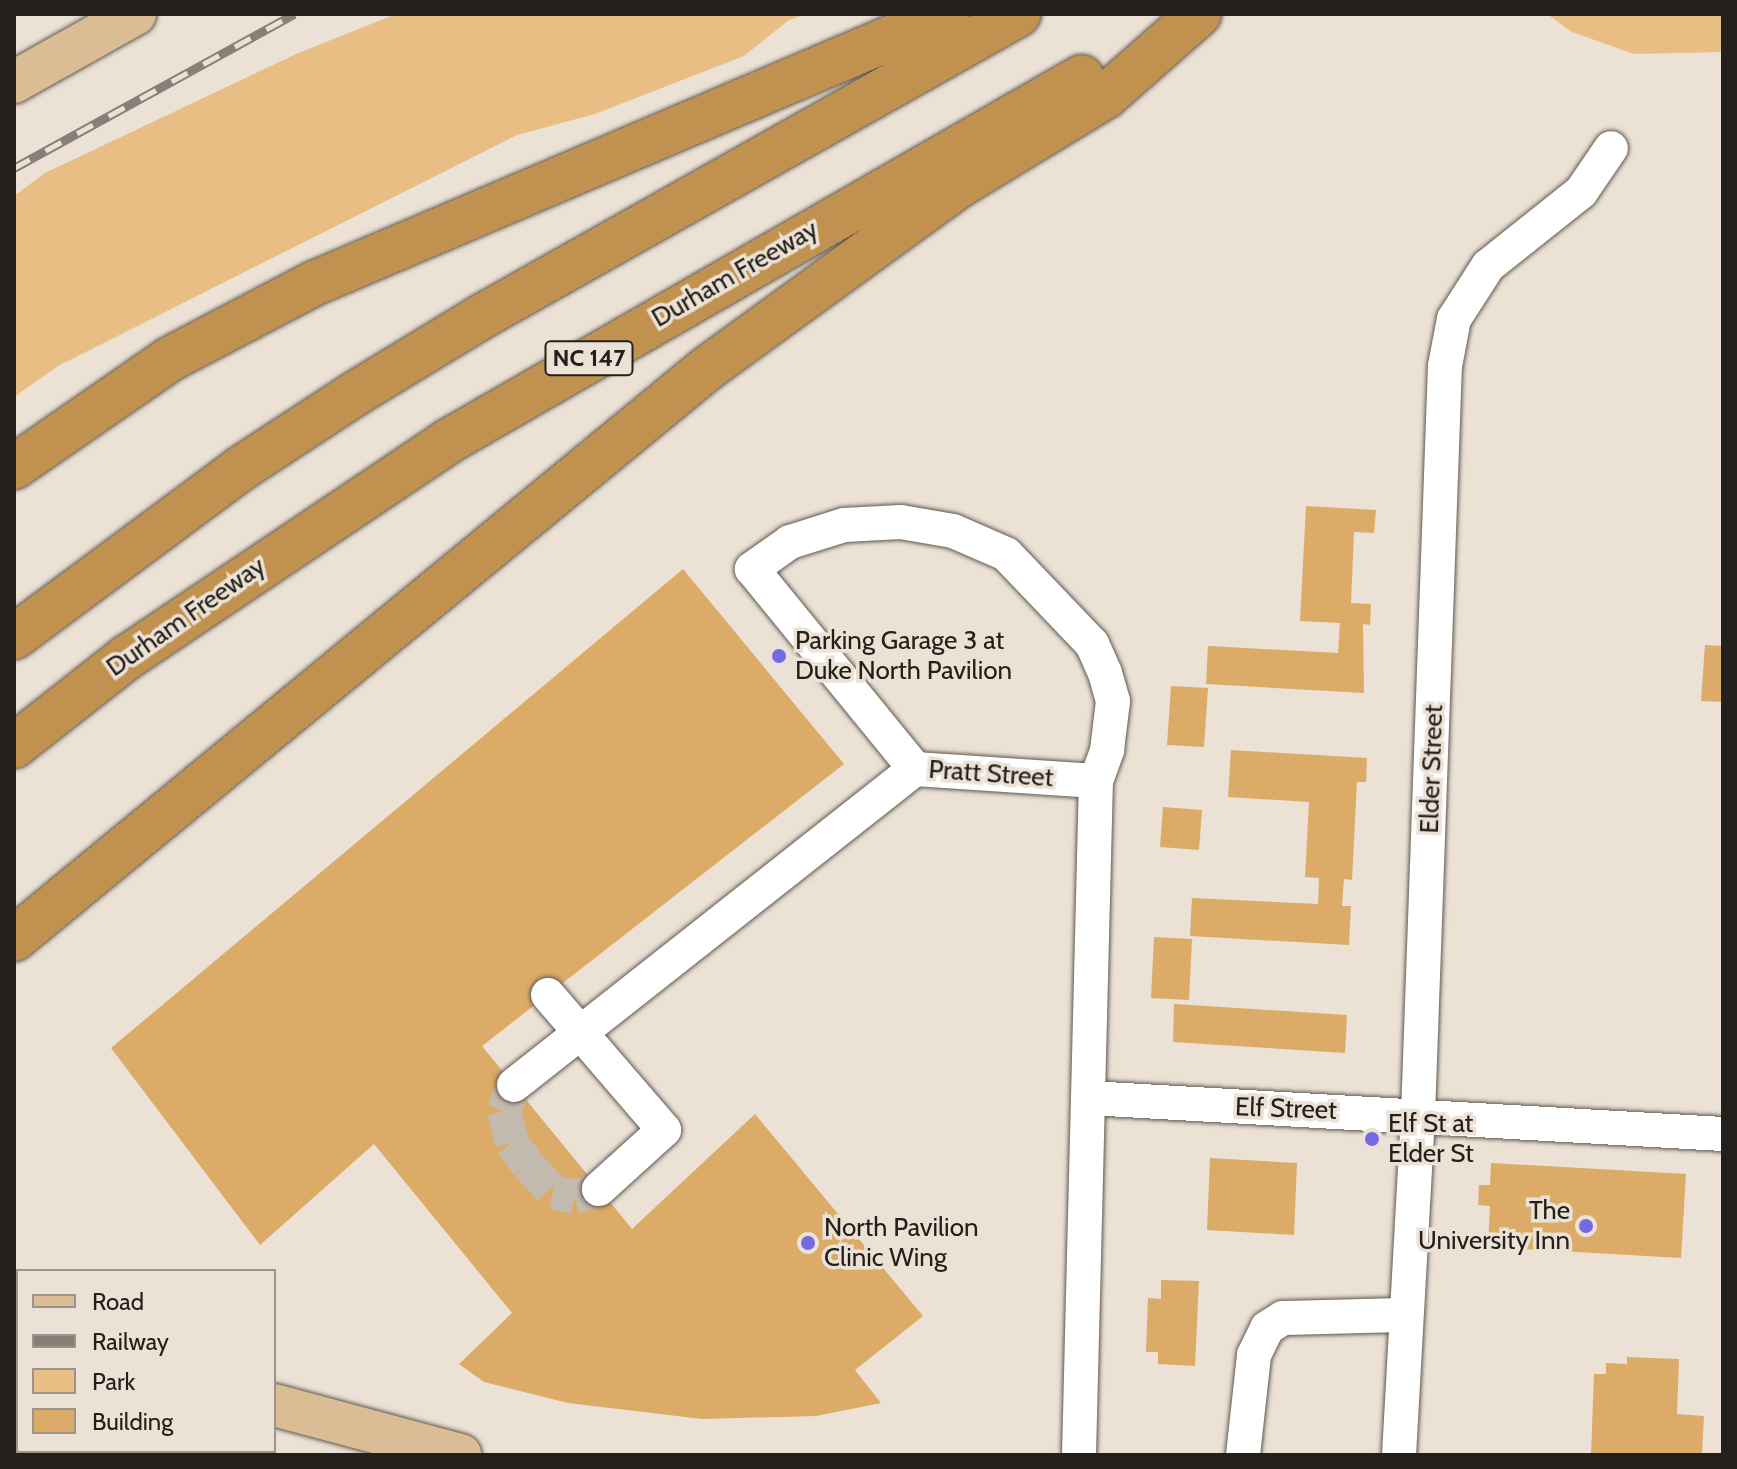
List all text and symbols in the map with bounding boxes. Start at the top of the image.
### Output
street label: Durham Freeway [646,214,824,334]
road number: NC 147 [543,338,635,378]
street label: Durham Freeway [101,551,271,683]
place label: Parking Garage 3 at Duke North Pavilion [795,625,1012,686]
marker: Parking Garage 3 at Duke North Pavilion [770,647,788,665]
street label: Elder Street [1414,704,1450,834]
street label: Pratt Street [928,754,1054,794]
street label: Elf Street [1235,1092,1337,1126]
place label: Elf St at Elder St [1388,1108,1474,1170]
marker: Elf St at Elder St [1363,1130,1381,1148]
place label: The University Inn [1418,1195,1570,1256]
place label: North Pavilion Clinic Wing [824,1212,978,1274]
marker: The University Inn [1577,1217,1595,1235]
marker: North Pavilion Clinic Wing [799,1234,817,1252]
legend [16,1269,276,1453]
text: Road [92,1287,144,1316]
text: Railway [92,1327,169,1356]
text: Park [92,1367,135,1396]
text: Building [92,1407,173,1436]

